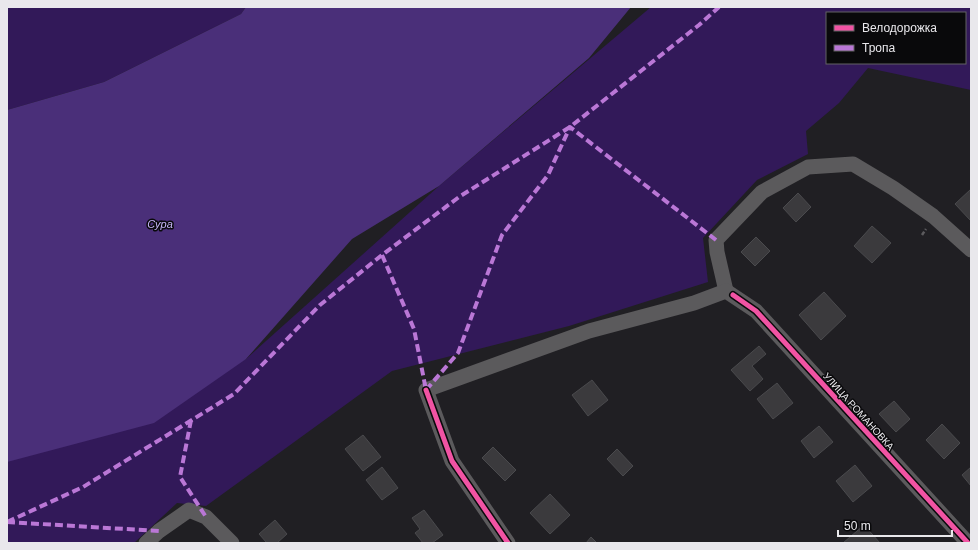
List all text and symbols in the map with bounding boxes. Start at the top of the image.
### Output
legend [826,12,966,64]
text: Велодорожка [862,21,937,35]
text: Тропа [862,41,896,55]
water label: Сура [147,218,173,230]
street label: УЛИЦА РОМАНОВКА [821,370,896,452]
scale bar [838,512,952,538]
text: 50 m [844,519,871,533]

